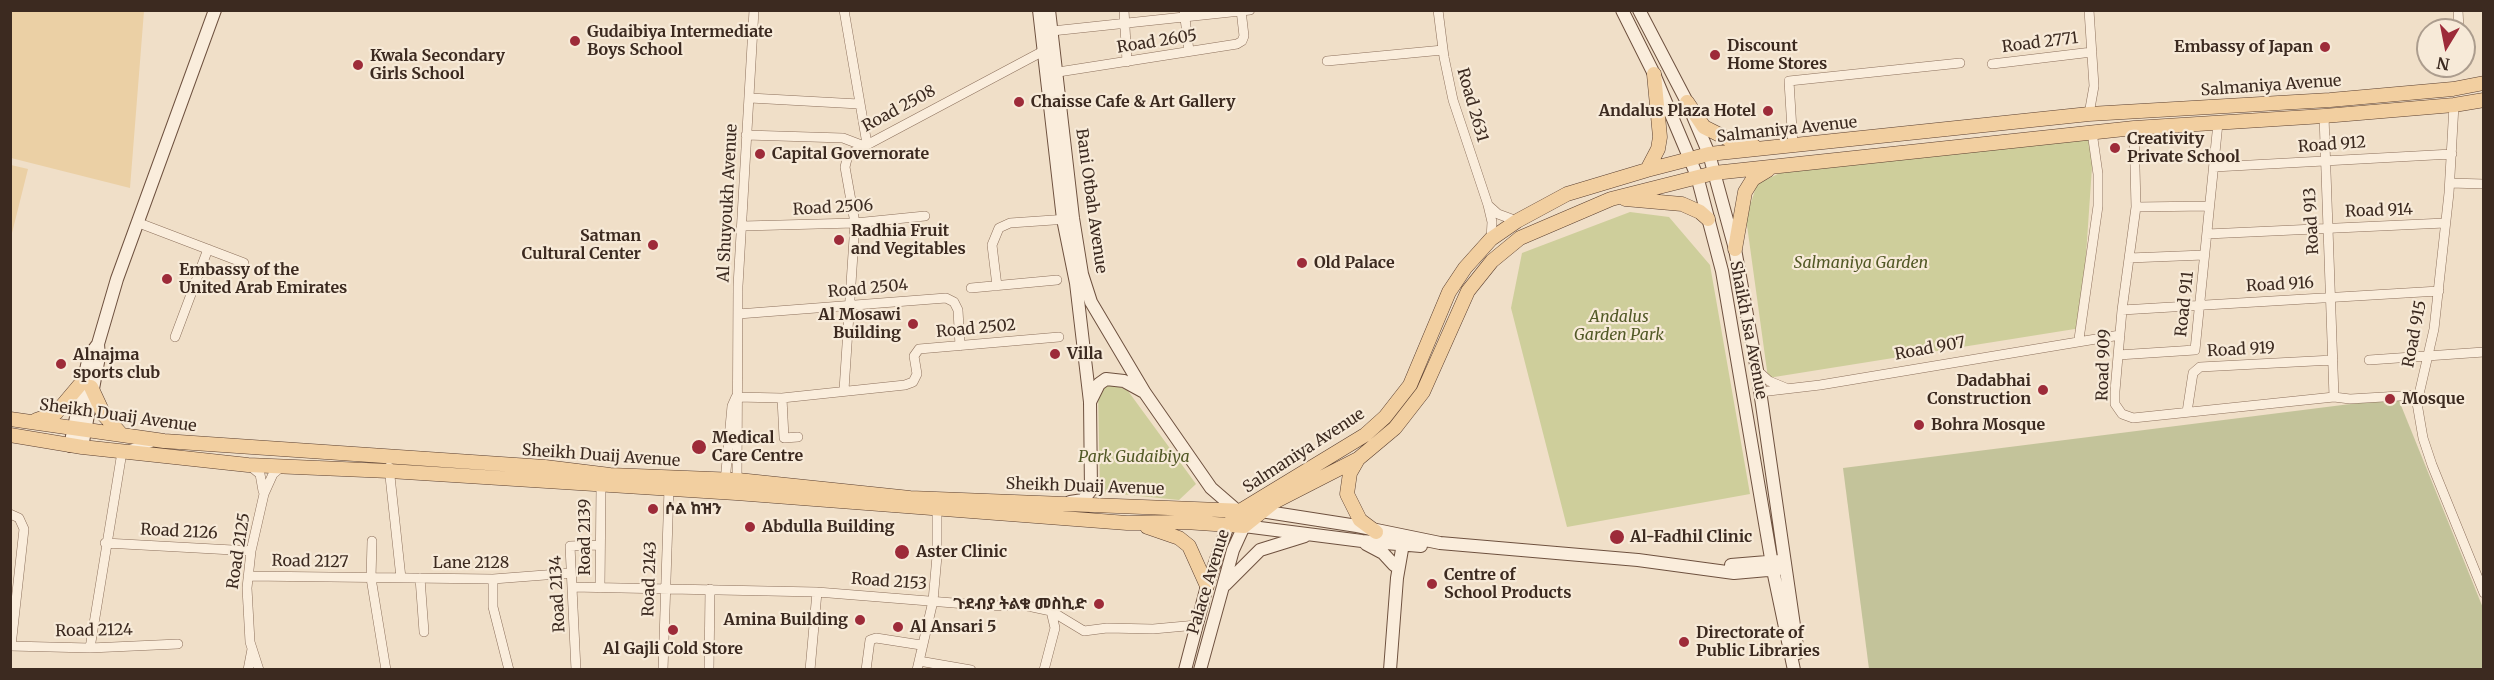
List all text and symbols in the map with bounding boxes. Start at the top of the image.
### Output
north arrow [2416,18,2476,78]
place label: Gudaibiya Intermediate Boys School [587,22,773,60]
street label: Road 2605 [1116,26,1198,58]
street label: Road 2771 [2001,29,2079,57]
marker: Gudaibiya Intermediate Boys School [568,34,582,48]
place label: Discount Home Stores [1727,36,1827,74]
place label: Embassy of Japan [2174,37,2313,57]
marker: Embassy of Japan [2318,40,2332,54]
place label: Kwala Secondary Girls School [370,46,505,84]
marker: Discount Home Stores [1708,48,1722,62]
text: N [2435,53,2451,75]
marker: Kwala Secondary Girls School [351,58,365,72]
street label: Road 2631 [1452,66,1492,144]
street label: Salmaniya Avenue [2200,72,2342,100]
street label: Road 2508 [859,82,939,136]
place label: Chaisse Cafe & Art Gallery [1031,92,1236,112]
marker: Chaisse Cafe & Art Gallery [1012,95,1026,109]
place label: Andalus Plaza Hotel [1599,101,1756,121]
marker: Andalus Plaza Hotel [1761,104,1775,118]
street label: Salmaniya Avenue [1716,113,1858,147]
street label: Al Shuyoukh Avenue [714,123,742,283]
street label: Bani Otbah Avenue [1071,127,1111,275]
place label: Creativity Private School [2127,129,2240,167]
street label: Road 912 [2297,133,2367,157]
marker: Creativity Private School [2108,141,2122,155]
place label: Capital Governorate [772,144,929,164]
marker: Capital Governorate [753,147,767,161]
street label: Road 913 [2301,187,2323,255]
street label: Road 2506 [792,196,874,220]
street label: Road 914 [2345,200,2413,222]
place label: Radhia Fruit and Vegitables [851,221,966,259]
place label: Satman Cultural Center [522,226,641,264]
marker: Radhia Fruit and Vegitables [832,233,846,247]
marker: Satman Cultural Center [646,238,660,252]
place label: Old Palace [1314,253,1395,273]
park label: Salmaniya Garden [1794,253,1928,273]
marker: Old Palace [1295,256,1309,270]
street label: Shaikh Isa Avenue [1725,259,1771,401]
place label: Embassy of the United Arab Emirates [179,260,347,298]
street label: Road 911 [2172,270,2198,338]
marker: Embassy of the United Arab Emirates [160,272,174,286]
street label: Road 916 [2246,274,2314,296]
street label: Road 2504 [827,276,909,302]
street label: Road 915 [2399,299,2431,369]
place label: Al Mosawi Building [818,305,901,343]
park label: Andalus Garden Park [1574,307,1664,345]
street label: Road 2502 [935,316,1017,342]
marker: Al Mosawi Building [906,317,920,331]
street label: Road 909 [2093,329,2115,401]
street label: Road 907 [1893,333,1967,365]
street label: Road 919 [2207,339,2275,361]
place label: Villa [1067,344,1103,364]
place label: Alnajma sports club [73,345,160,383]
marker: Villa [1048,347,1062,361]
marker: Alnajma sports club [54,357,68,371]
place label: Dadabhai Construction [1927,371,2031,409]
marker: Dadabhai Construction [2036,383,2050,397]
place label: Mosque [2402,389,2465,409]
marker: Mosque [2383,392,2397,406]
street label: Sheikh Duaij Avenue [38,395,198,437]
street label: Salmaniya Avenue [1240,405,1368,497]
place label: Bohra Mosque [1931,415,2045,435]
marker: Bohra Mosque [1912,418,1926,432]
place label: Medical Care Centre [712,428,803,466]
marker: Medical Care Centre [690,438,708,456]
street label: Sheikh Duaij Avenue [521,441,681,471]
park label: Park Gudaibiya [1078,447,1190,467]
street label: Sheikh Duaij Avenue [1005,475,1165,499]
street label: Road 2139 [575,499,595,575]
place label: ሶል ከዝን [665,499,722,519]
marker: ሶል ከዝን [646,502,660,516]
street label: Road 2125 [224,512,254,590]
place label: Abdulla Building [762,517,894,537]
street label: Road 2126 [140,520,218,544]
marker: Abdulla Building [743,520,757,534]
street label: Palace Avenue [1184,527,1234,637]
place label: Al-Fadhil Clinic [1630,527,1752,547]
marker: Al-Fadhil Clinic [1608,528,1626,546]
street label: Road 2143 [639,541,661,617]
place label: Aster Clinic [916,542,1007,562]
marker: Aster Clinic [893,543,911,561]
street label: Road 2127 [271,552,349,572]
street label: Lane 2128 [433,553,509,573]
street label: Road 2134 [546,555,570,633]
place label: Centre of School Products [1444,565,1571,603]
street label: Road 2153 [850,570,928,594]
marker: Centre of School Products [1425,577,1439,591]
place label: ጉደብያ ትልቁ መስኪድ [953,594,1087,614]
marker: ጉደብያ ትልቁ መስኪድ [1092,597,1106,611]
place label: Amina Building [724,610,848,630]
marker: Amina Building [853,613,867,627]
place label: Al Ansari 5 [910,617,996,637]
marker: Al Ansari 5 [891,620,905,634]
street label: Road 2124 [55,621,133,641]
marker: Al Gajli Cold Store [666,623,680,637]
place label: Directorate of Public Libraries [1696,623,1820,661]
marker: Directorate of Public Libraries [1677,635,1691,649]
place label: Al Gajli Cold Store [603,639,743,659]

